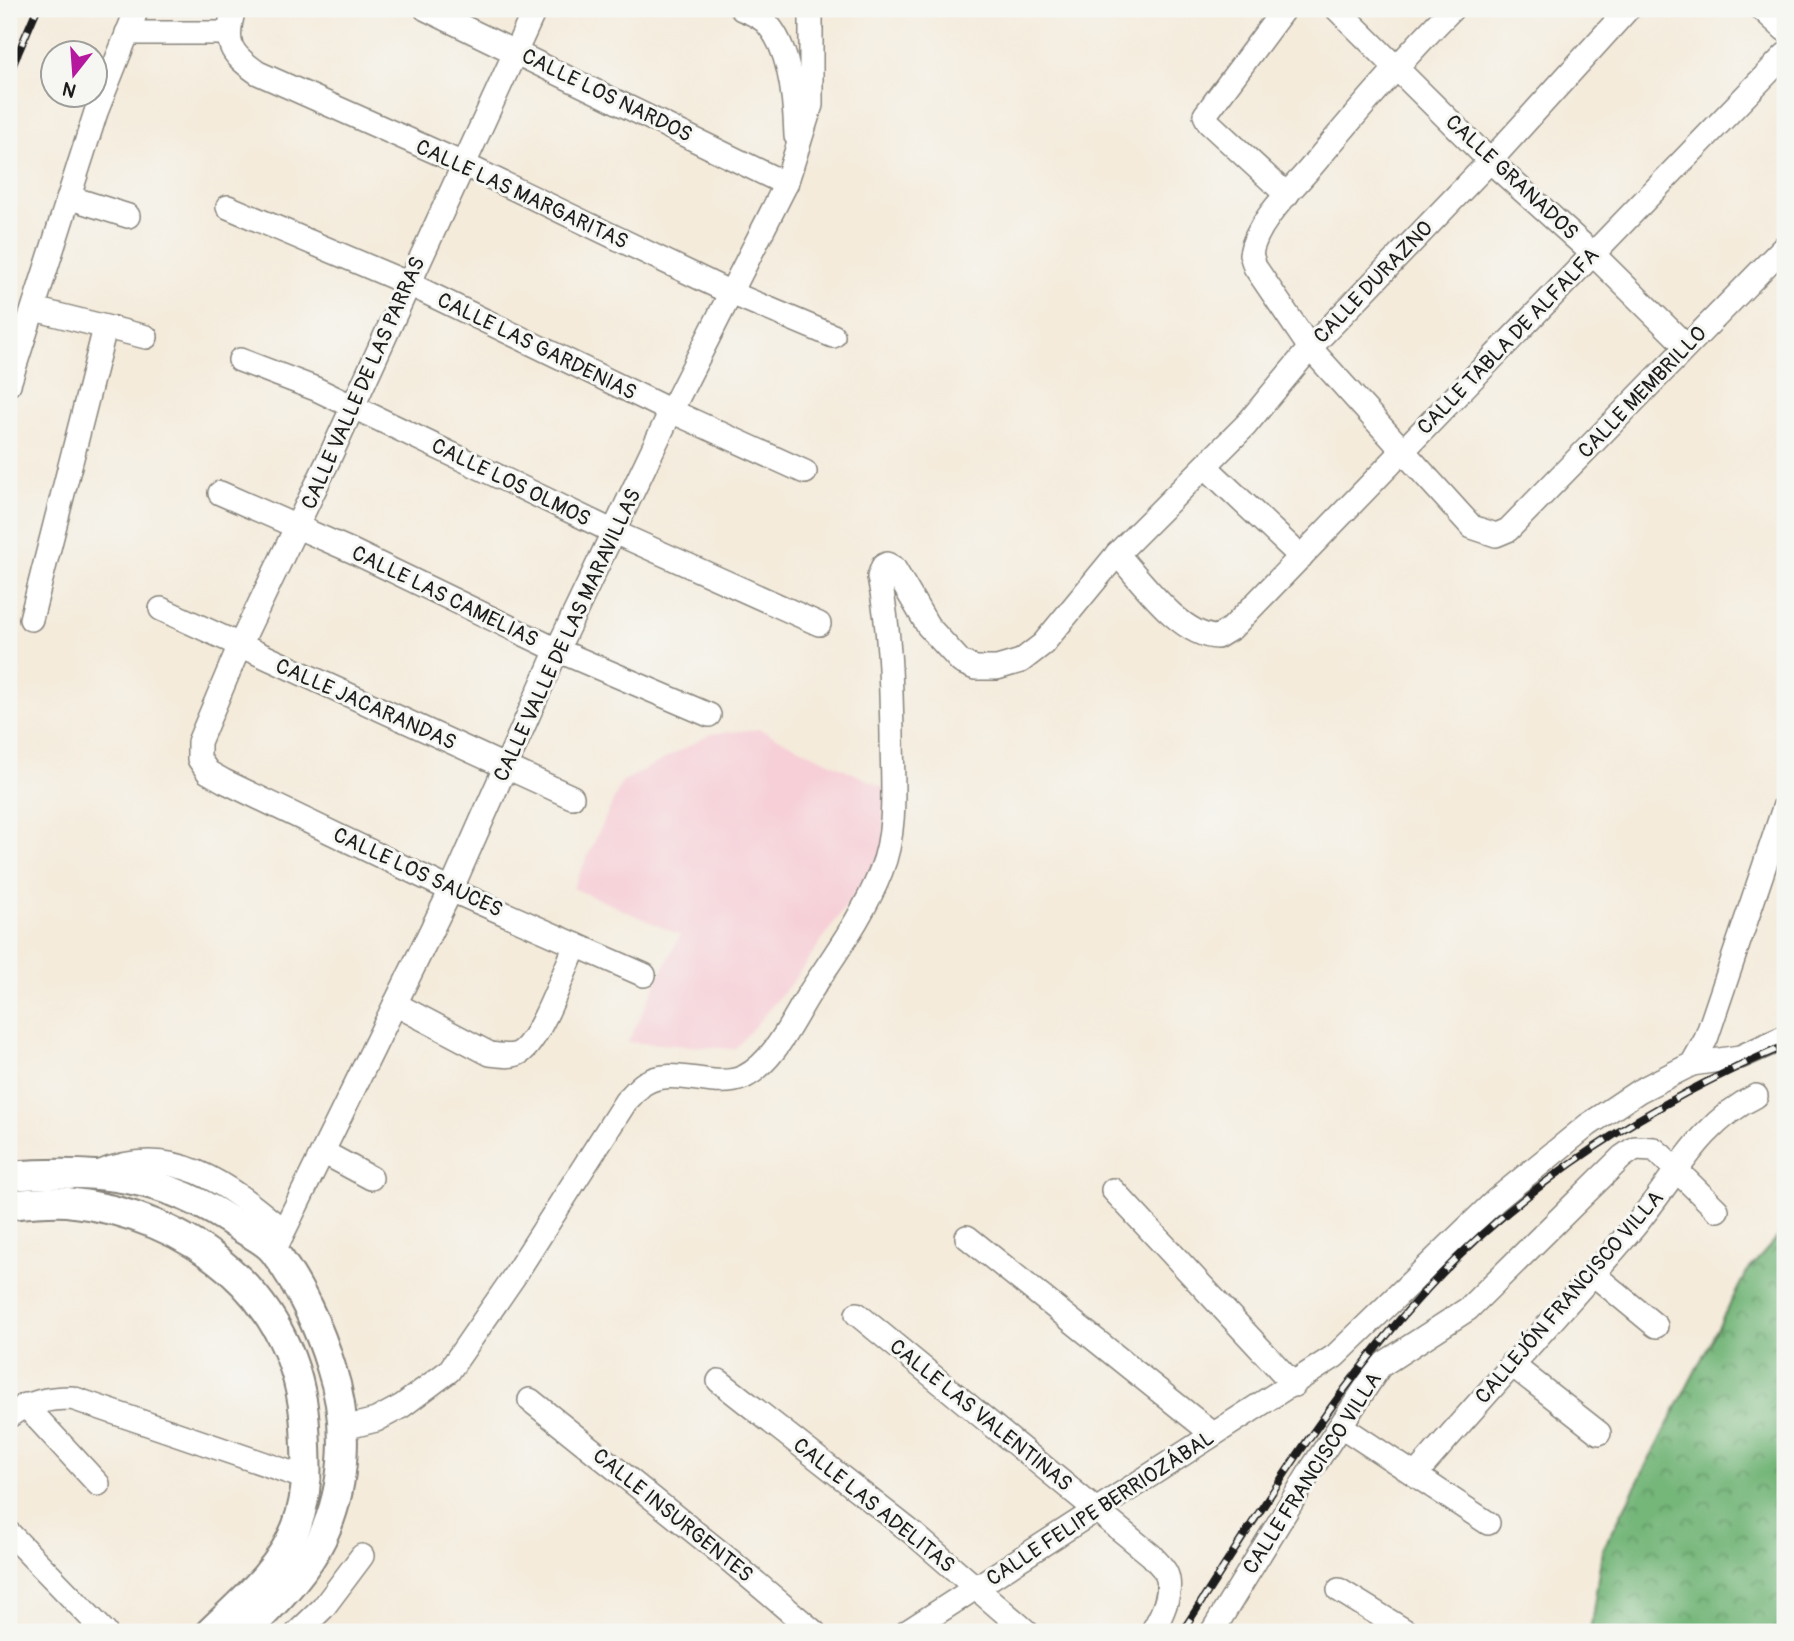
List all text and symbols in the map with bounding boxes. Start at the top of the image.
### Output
north arrow [38,38,108,108]
street label: CALLE LOS NARDOS [517,42,696,148]
text: N [60,76,79,103]
street label: CALLE GRANADOS [1440,109,1584,246]
street label: CALLE LAS MARGARITAS [411,133,632,256]
street label: CALLE DURAZNO [1308,215,1439,349]
street label: CALLE TABLA DE ALFALFA [1412,242,1605,441]
street label: CALLE VALLE DE LAS PARRAS [295,253,431,514]
street label: CALLE LAS GARDENIAS [433,286,641,406]
street label: CALLE MEMBRILLO [1572,320,1712,464]
street label: CALLE LOS OLMOS [427,432,595,533]
street label: CALLE VALLE DE LAS MARAVILLAS [488,484,647,786]
street label: CALLE LAS CAMELIAS [347,540,543,653]
street label: CALLE JACARANDAS [271,652,460,756]
street label: CALLE LOS SAUCES [329,821,507,923]
street label: CALLEJÓN FRANCISCO VILLA [1469,1185,1669,1409]
street label: CALLE LAS VALENTINAS [884,1333,1078,1498]
street label: CALLE FRANCISCO VILLA [1237,1367,1388,1579]
street label: CALLE FELIPE BERRIOZÁBAL [981,1425,1219,1592]
street label: CALLE LAS ADELITAS [787,1432,960,1579]
street label: CALLE INSURGENTES [587,1442,758,1588]

